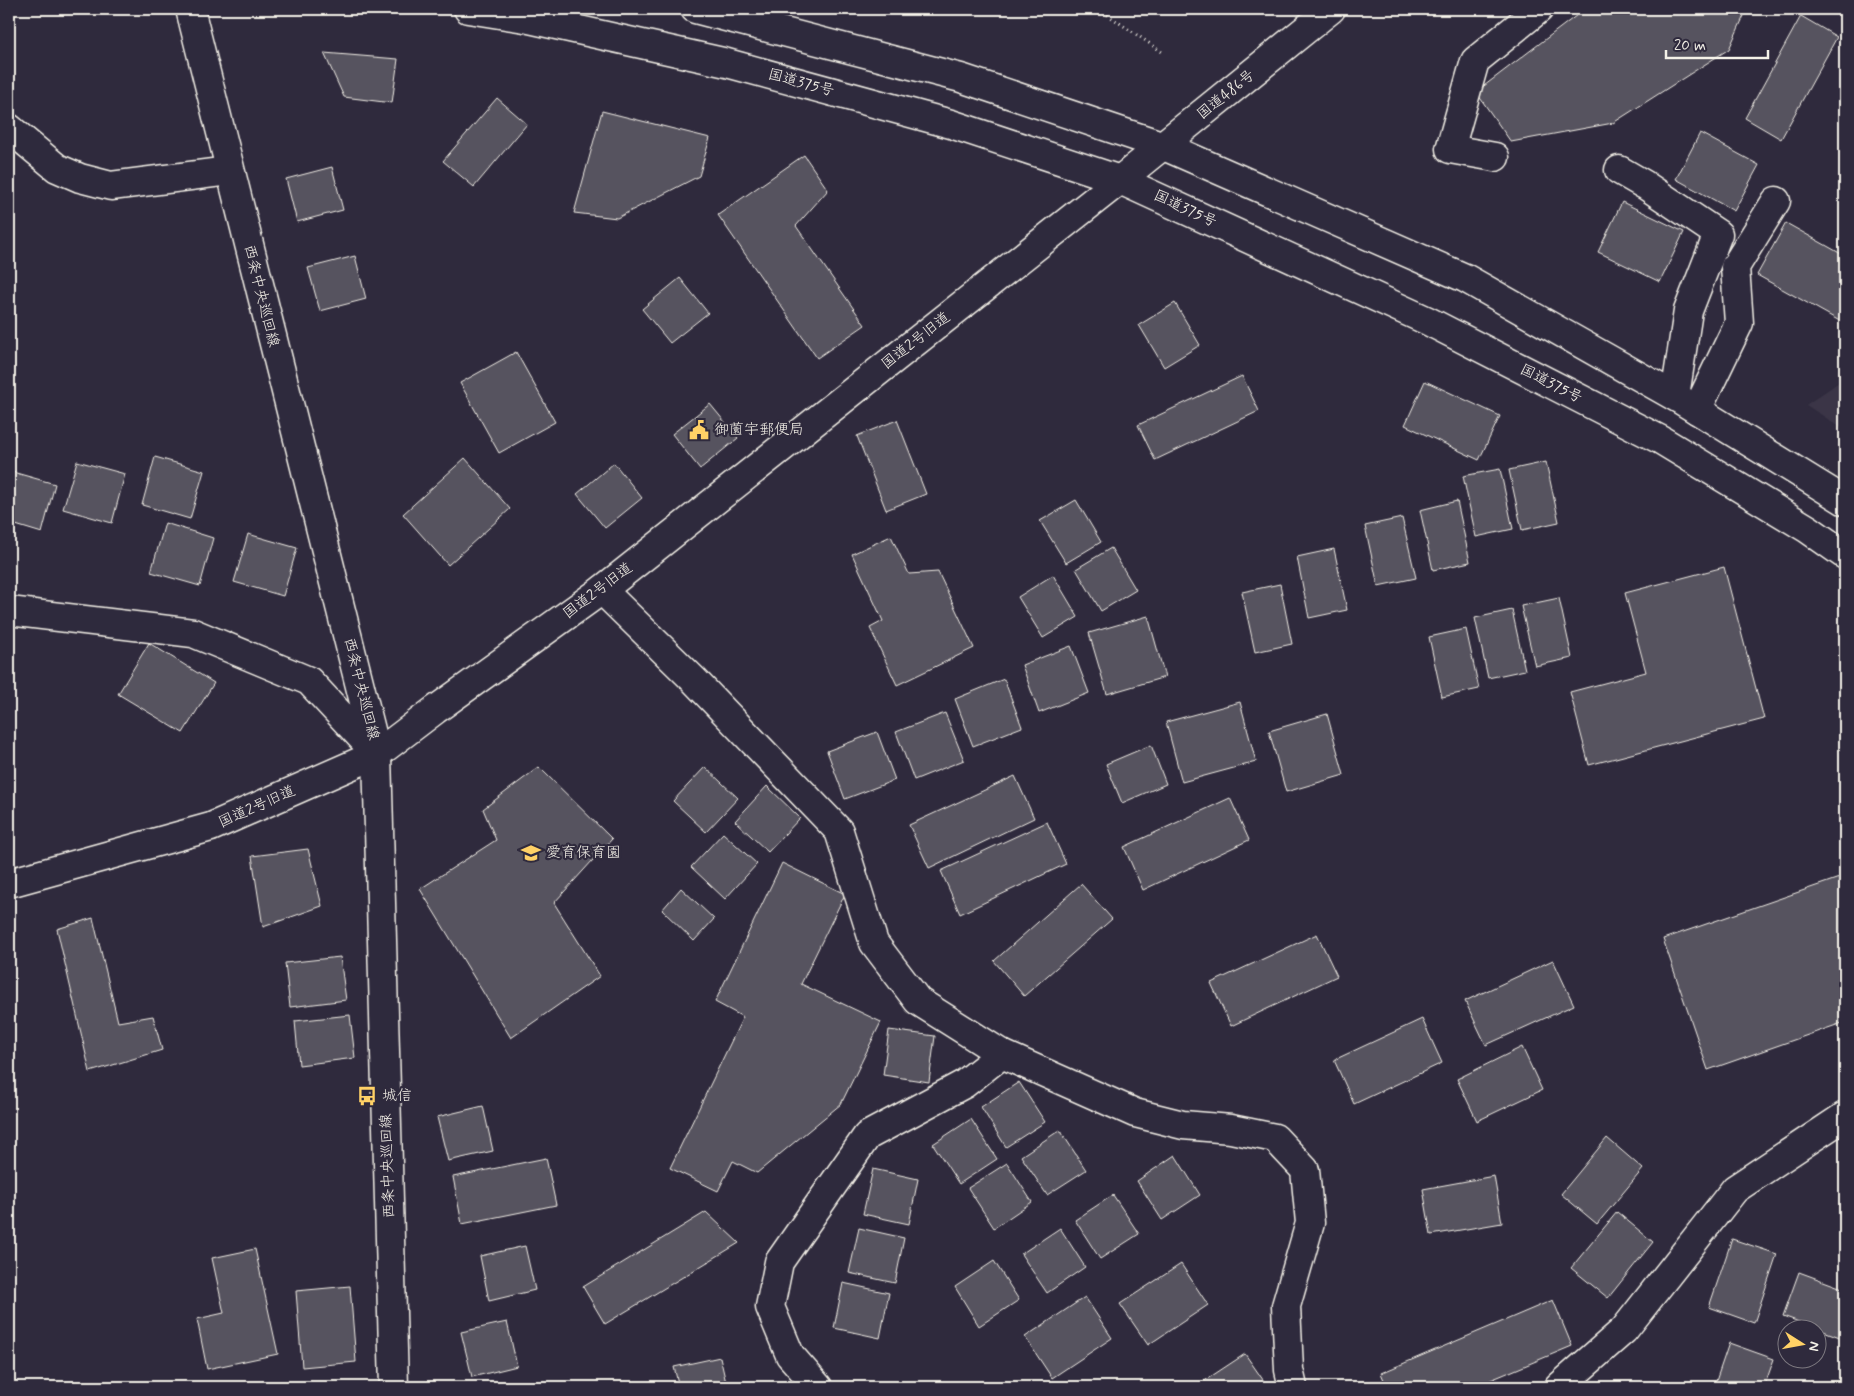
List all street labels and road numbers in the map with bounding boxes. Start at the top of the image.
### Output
street label: 国道375号 [766,65,836,101]
street label: 国道486号 [1193,66,1259,124]
street label: 国道375号 [1150,186,1220,232]
street label: 西条中央巡回線 [239,243,283,349]
street label: 国道2号旧道 [877,308,955,374]
street label: 国道375号 [1516,360,1586,408]
street label: 国道2号旧道 [559,558,637,624]
street label: 西条中央巡回線 [339,636,383,742]
street label: 国道2号旧道 [215,781,299,833]
street label: 西条中央巡回線 [376,1113,400,1219]

